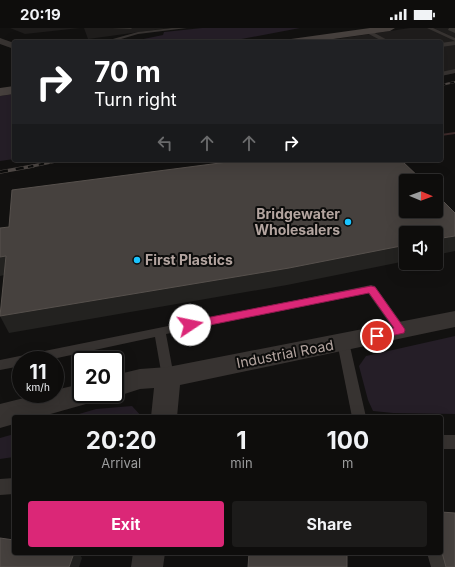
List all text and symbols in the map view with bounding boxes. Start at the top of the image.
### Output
text: 20:19 [20,5,61,24]
text: 70 m [94,55,161,89]
icon: right [28,56,80,108]
text: Turn right [94,89,177,110]
icon: left [154,132,176,154]
icon: ahead [196,132,218,154]
icon: ahead [238,132,260,154]
icon: right [280,132,302,154]
north arrow [399,174,443,218]
map controls [399,174,443,270]
place label: Bridgewater Wholesalers [254,205,340,238]
marker: Bridgewater Wholesalers [343,217,353,227]
button: sound [399,226,443,270]
place label: First Plastics [145,251,233,268]
marker: First Plastics [132,255,142,265]
position arrow [169,304,211,346]
pin [360,319,394,353]
icon: arrive [366,325,388,347]
street label: Industrial Road [235,336,335,371]
speed limit sign: 20 [72,351,124,403]
text: 11 [29,360,47,384]
text: km/h [26,381,50,393]
text: 20:20 [86,426,156,455]
text: 1 [236,426,247,455]
text: 100 [326,426,369,455]
text: Arrival [101,455,141,471]
text: min [230,455,253,471]
text: m [342,455,353,471]
button: Exit [28,501,224,547]
button: Share [232,501,427,547]

